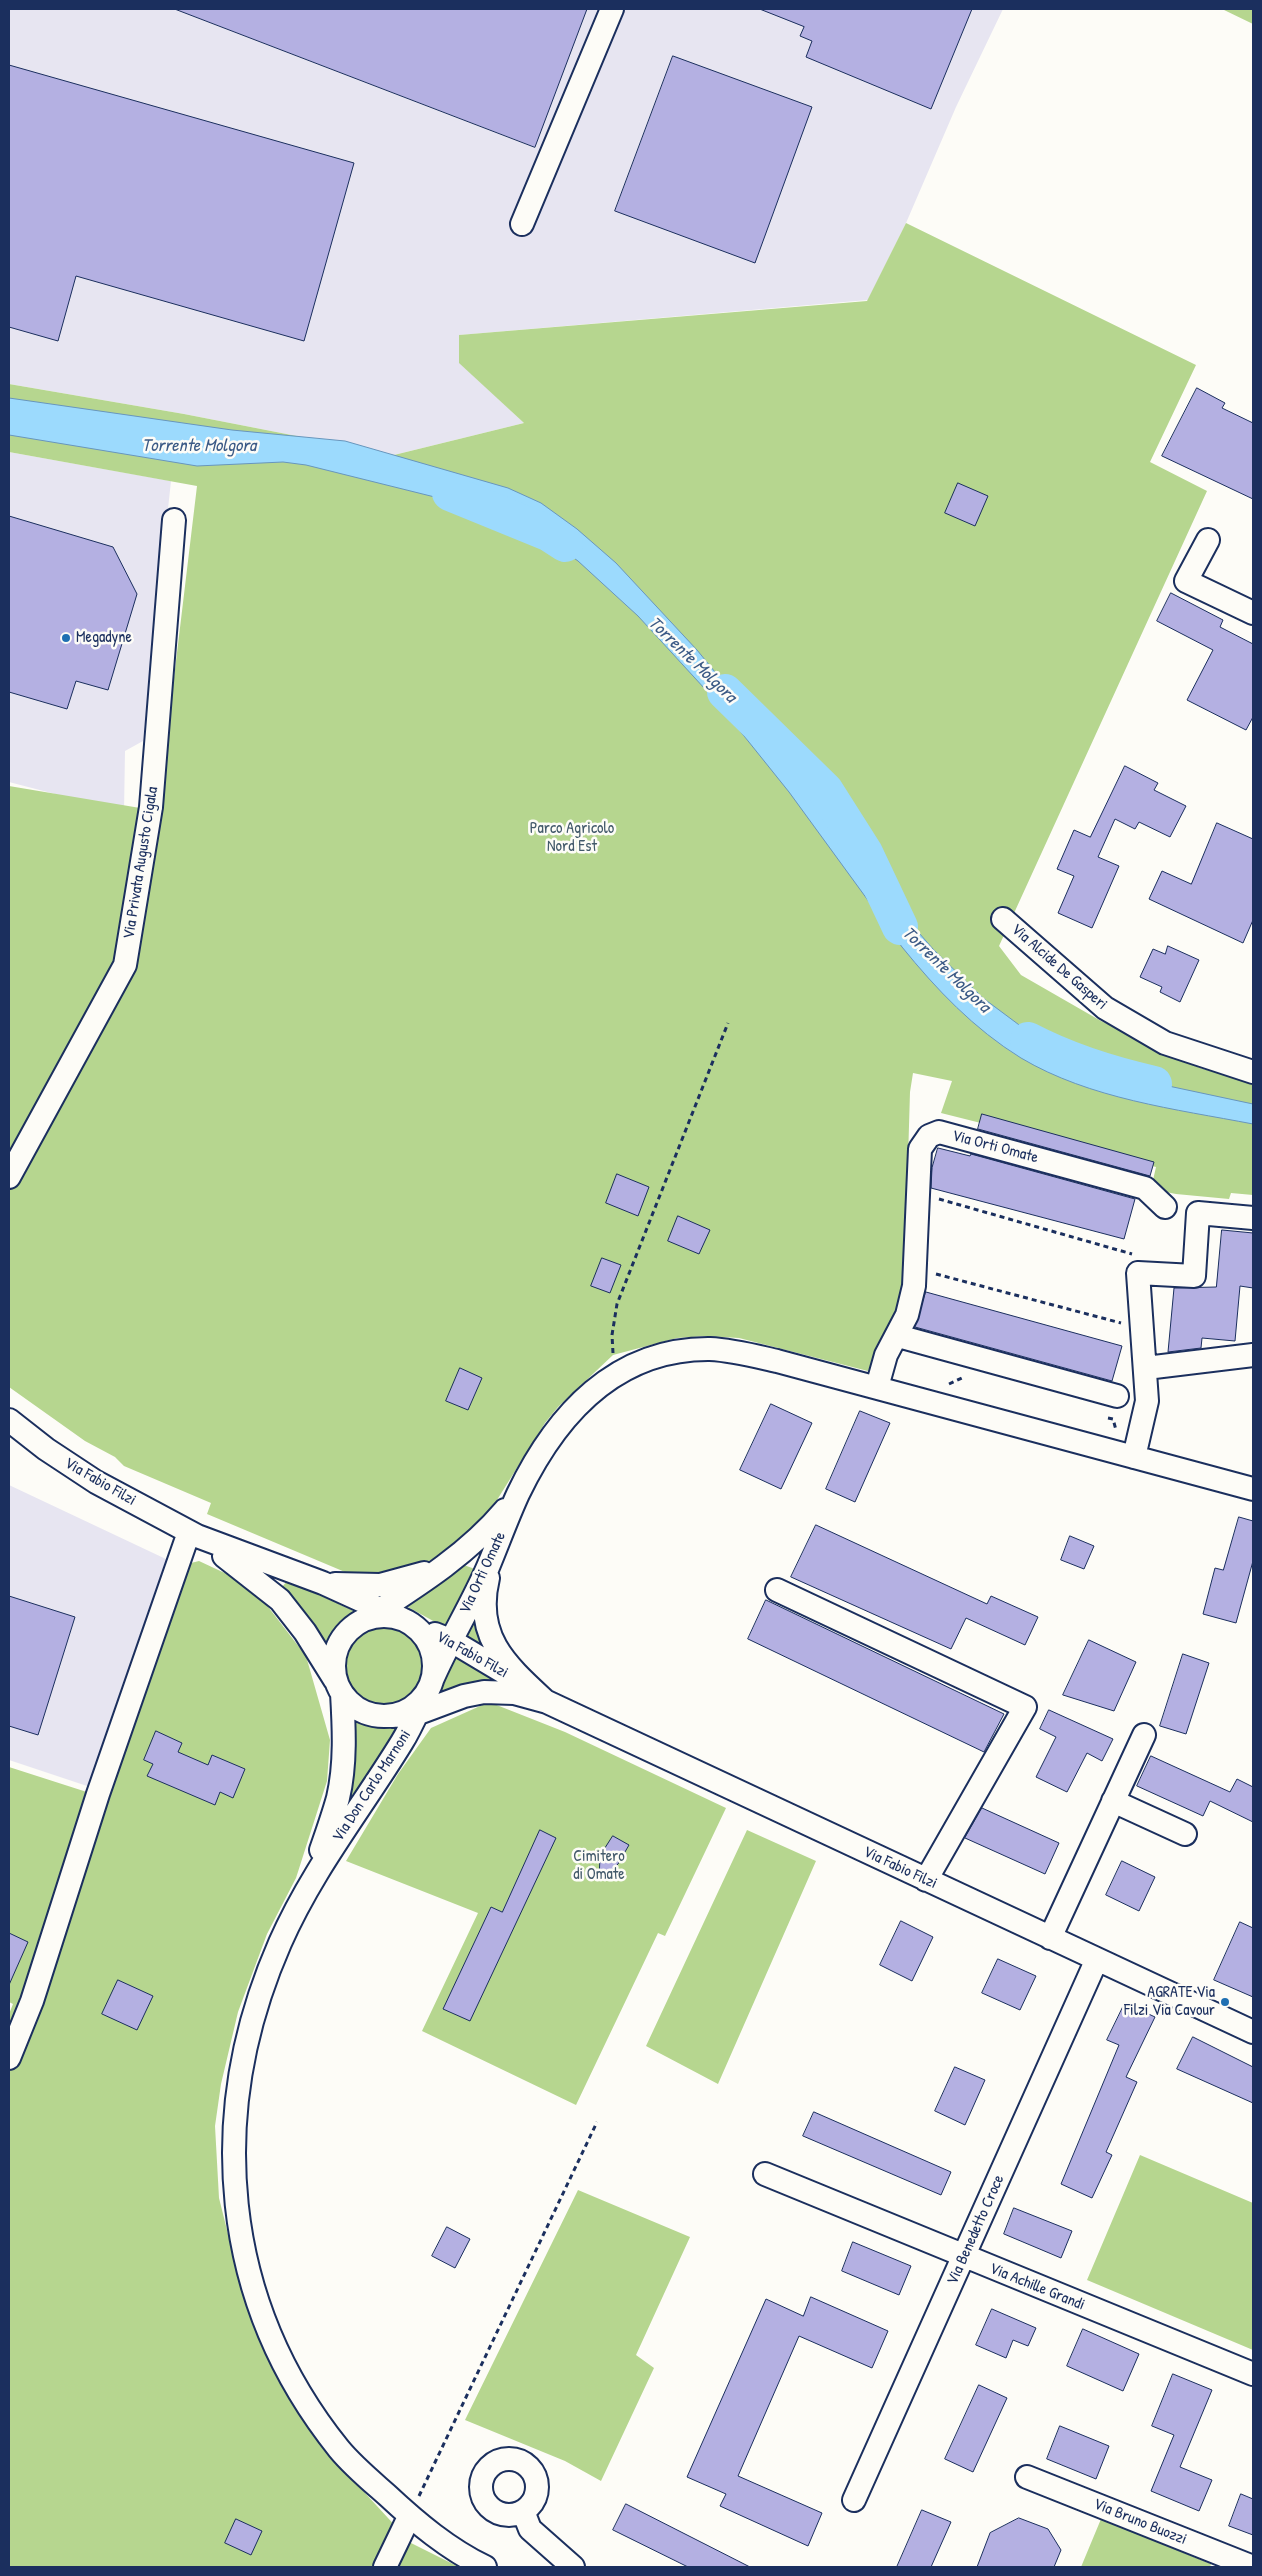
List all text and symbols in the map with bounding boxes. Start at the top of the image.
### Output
water label: Torrente Molgora [142,435,256,457]
water label: Torrente Molgora [643,613,741,707]
place label: Megadyne [76,628,132,648]
marker: Megadyne [60,632,72,644]
street label: Via Privata Augusto Cigala [119,786,163,940]
park label: Parco Agricolo Nord Est [530,819,614,857]
street label: Via Alcide De Gasperi [1007,920,1111,1014]
water label: Torrente Molgora [897,923,995,1017]
street label: Via Orti Omate [950,1126,1040,1168]
street label: Via Fabio Filzi [61,1454,139,1510]
street label: Via Orti Omate [456,1529,510,1617]
street label: Via Fabio Filzi [433,1627,511,1683]
street label: Via Don Carlo Marnoni [329,1726,415,1846]
street label: Via Fabio Filzi [860,1843,940,1893]
park label: Cimitero di Omate [573,1847,625,1885]
place label: AGRATE Via Filzi Via Cavour [1124,1983,1215,2021]
marker: AGRATE Via Filzi Via Cavour [1219,1996,1231,2008]
street label: Via Benedetto Croce [943,2172,1009,2288]
street label: Via Achille Grandi [987,2259,1087,2315]
street label: Via Bruno Buozzi [1091,2495,1189,2549]

